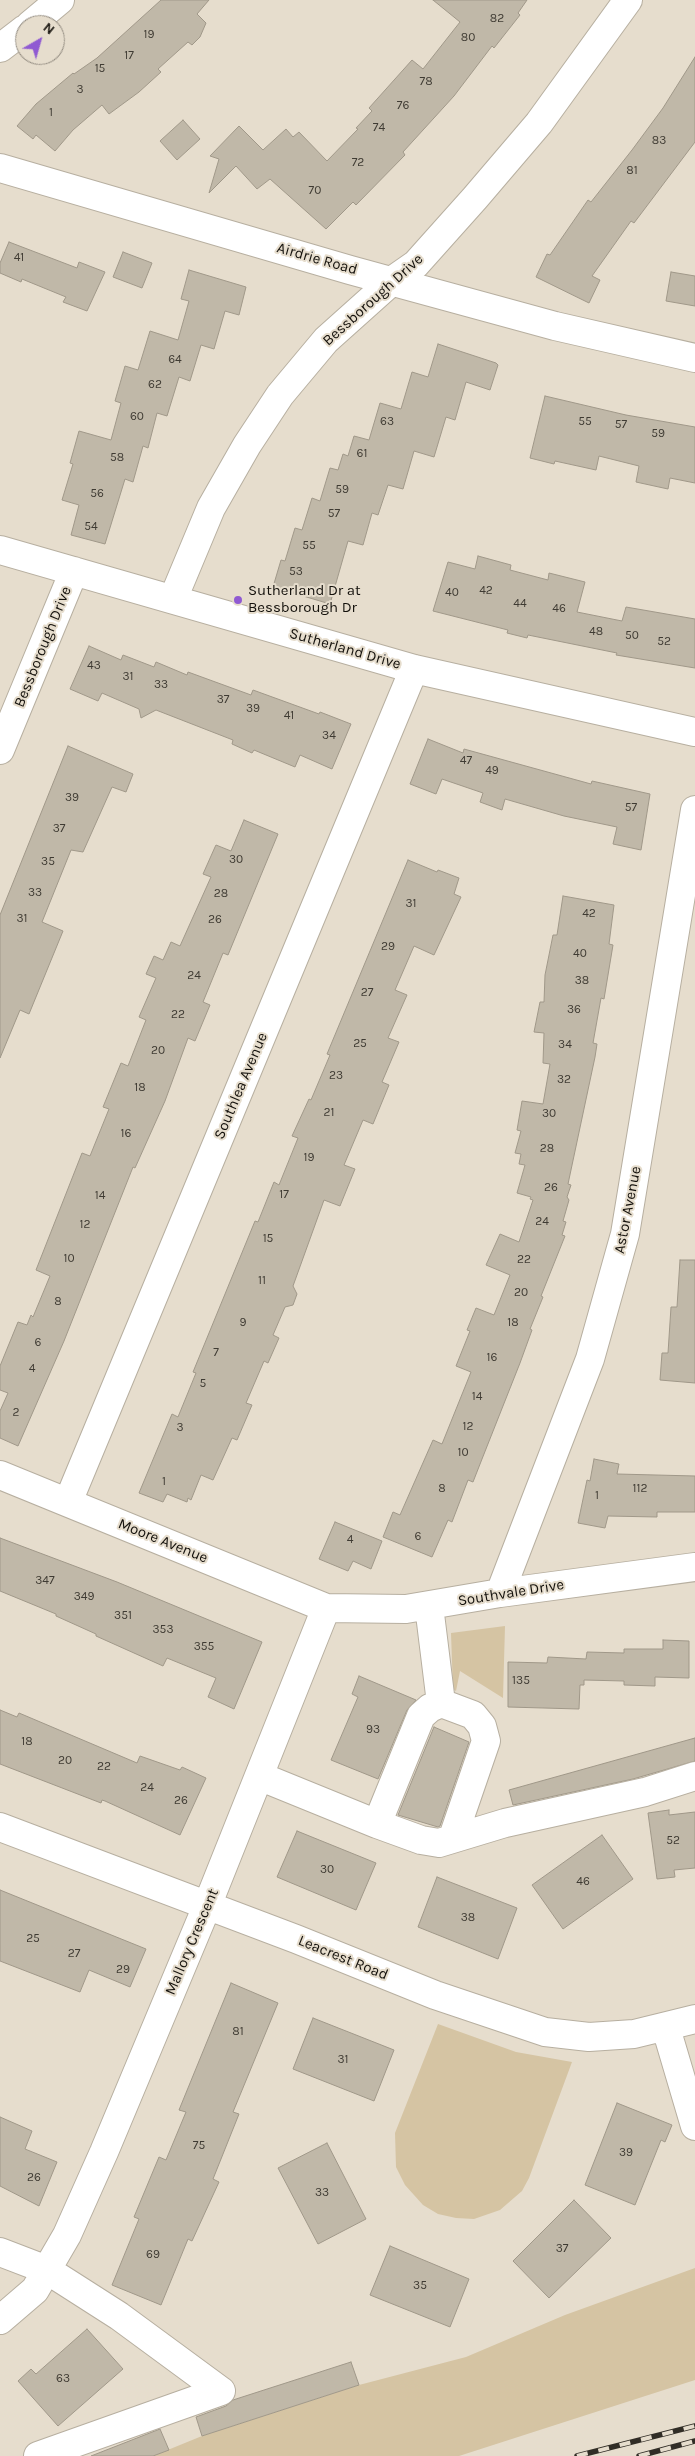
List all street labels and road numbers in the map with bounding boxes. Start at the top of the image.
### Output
street label: Airdrie Road [275,239,359,279]
street label: Bessborough Drive [319,250,427,350]
street label: Bessborough Drive [11,584,75,710]
street label: Sutherland Drive [287,625,403,673]
street label: Southlea Avenue [210,1030,272,1142]
street label: Astor Avenue [611,1165,645,1255]
street label: Moore Avenue [116,1515,210,1567]
street label: Southvale Drive [457,1576,565,1610]
street label: Mallory Crescent [161,1886,223,1998]
street label: Leacrest Road [295,1932,391,1984]

